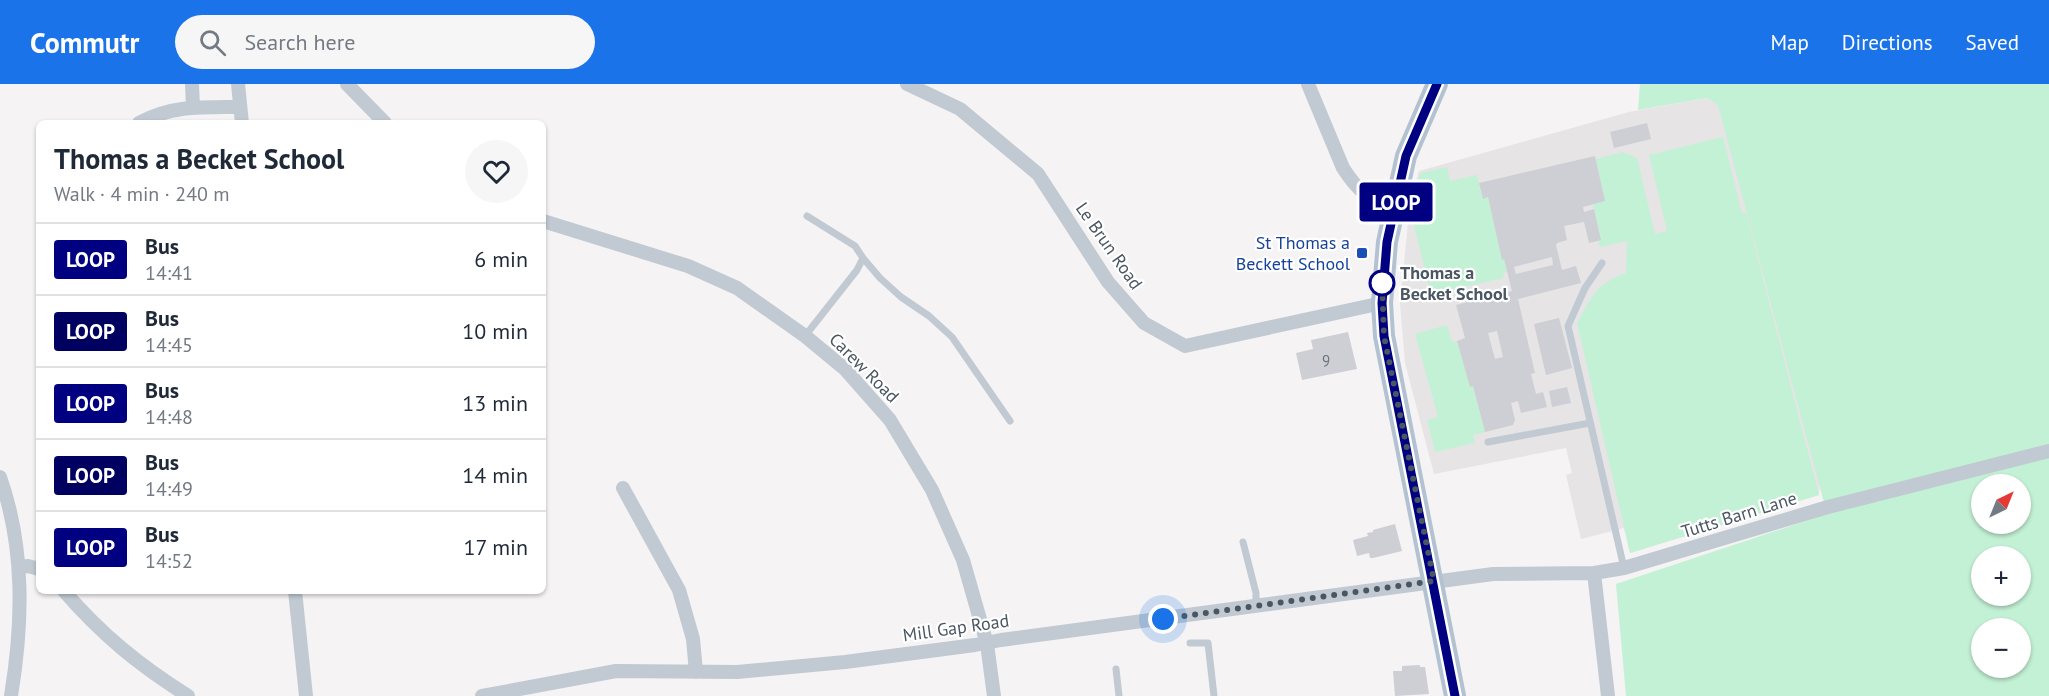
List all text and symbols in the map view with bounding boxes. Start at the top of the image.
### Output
search box [175,15,595,69]
text: Commutr [30,24,139,61]
icon: search [196,26,229,59]
text: Search here [244,28,355,56]
text: Map [1770,29,1809,56]
text: Directions [1842,29,1933,56]
text: Saved [1966,29,2019,56]
text: Thomas a Becket School [54,140,344,177]
button: heart [465,140,528,203]
text: Walk · 4 min · 240 m [54,181,230,207]
line badge: LOOP [1354,182,1438,222]
text: LOOP [1372,189,1421,216]
street label: Le Brun Road [1071,198,1148,294]
place label: St Thomas a Beckett School [1236,231,1351,275]
text: Bus [145,232,179,260]
text: 6 min [474,245,528,273]
text: LOOP [66,246,115,273]
marker: St Thomas a Beckett School [1355,246,1369,260]
text: 14:41 [145,260,193,286]
place label: Thomas a Becket School [1400,261,1509,305]
marker: Thomas a Becket School [1369,270,1395,296]
text: Bus [145,304,179,332]
text: 10 min [462,317,528,345]
text: LOOP [66,318,115,345]
street label: Carew Road [825,328,904,407]
text: 14:45 [145,332,193,358]
house number: 9 [1322,351,1330,370]
text: Bus [145,376,179,404]
text: 13 min [462,389,528,417]
text: LOOP [66,390,115,417]
text: 14:48 [145,404,193,430]
text: Bus [145,448,179,476]
text: 14 min [462,461,528,489]
text: LOOP [66,462,115,489]
north arrow [1971,474,2031,534]
map controls [1971,474,2031,678]
text: 14:49 [145,476,193,502]
street label: Tutts Barn Lane [1678,486,1799,543]
text: Bus [145,520,179,548]
text: 17 min [464,533,528,561]
text: LOOP [66,534,115,561]
button: + [1971,546,2031,606]
text: 14:52 [145,548,193,574]
your location [1148,604,1178,634]
street label: Mill Gap Road [901,609,1011,646]
button: − [1971,618,2031,678]

